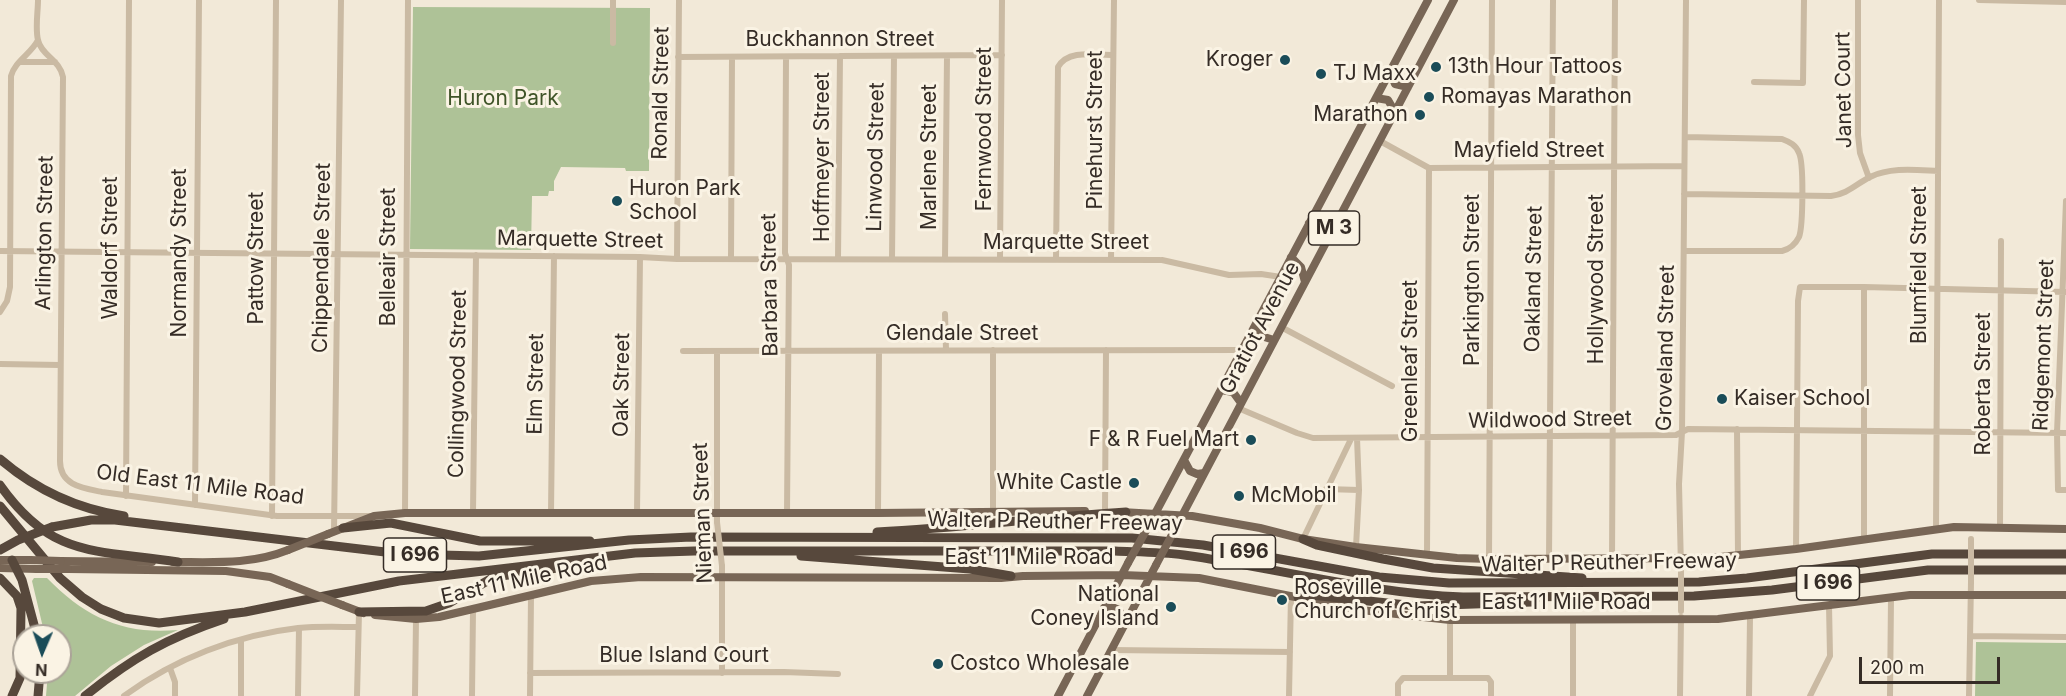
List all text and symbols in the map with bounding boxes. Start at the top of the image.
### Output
street label: Ronald Street [647,26,675,160]
street label: Buckhannon Street [746,27,934,53]
street label: Janet Court [1830,31,1858,149]
street label: Fernwood Street [972,47,998,211]
place label: Kroger [1206,47,1273,73]
street label: Pinehurst Street [1083,50,1109,210]
marker: Kroger [1278,53,1292,67]
place label: 13th Hour Tattoos [1448,54,1622,80]
marker: 13th Hour Tattoos [1429,60,1443,74]
place label: TJ Maxx [1333,61,1416,87]
marker: TJ Maxx [1314,67,1328,81]
street label: Hoffmeyer Street [810,72,836,242]
street label: Linwood Street [862,82,890,232]
street label: Marlene Street [917,84,943,230]
place label: Romayas Marathon [1441,84,1632,110]
park label: Huron Park [447,86,559,112]
marker: Romayas Marathon [1422,90,1436,104]
place label: Marathon [1313,102,1408,128]
marker: Marathon [1413,108,1427,122]
street label: Mayfield Street [1454,138,1604,164]
street label: Arlington Street [31,155,59,311]
street label: Chippendale Street [308,163,336,353]
street label: Normandy Street [167,168,193,338]
street label: Waldorf Street [98,176,124,320]
place label: Huron Park School [629,176,740,226]
street label: Blumfield Street [1907,186,1933,344]
street label: Belleair Street [376,188,402,326]
street label: Pattow Street [244,192,270,324]
marker: Huron Park School [610,194,624,208]
street label: Parkington Street [1460,194,1486,366]
street label: Hollywood Street [1584,194,1610,364]
street label: Oakland Street [1520,205,1548,353]
road number: M 3 [1308,211,1360,245]
street label: Barbara Street [756,213,784,357]
street label: Marquette Street [497,226,663,254]
street label: Marquette Street [983,230,1149,256]
street label: Gratiot Avenue [1214,257,1306,399]
street label: Ridgemont Street [2028,259,2060,431]
street label: Groveland Street [1652,265,1680,431]
street label: Greenleaf Street [1398,280,1424,442]
street label: Collingwood Street [444,290,472,478]
street label: Roberta Street [1971,312,1997,456]
street label: Glendale Street [886,321,1038,347]
street label: Elm Street [523,333,549,435]
street label: Oak Street [608,333,636,437]
place label: Kaiser School [1734,386,1870,412]
marker: Kaiser School [1715,392,1729,406]
street label: Wildwood Street [1468,406,1632,434]
place label: F & R Fuel Mart [1089,427,1239,453]
marker: F & R Fuel Mart [1244,433,1258,447]
street label: Nieman Street [688,442,718,584]
street label: Old East 11 Mile Road [95,460,305,510]
place label: White Castle [997,470,1122,496]
marker: White Castle [1127,476,1141,490]
place label: McMobil [1251,483,1337,509]
marker: McMobil [1232,489,1246,503]
street label: Walter P Reuther Freeway [927,507,1183,537]
road number: I 696 [1212,535,1276,569]
road number: I 696 [384,538,446,572]
street label: East 11 Mile Road [944,545,1114,571]
street label: Walter P Reuther Freeway [1481,548,1737,578]
street label: East 11 Mile Road [439,550,609,610]
road number: I 696 [1796,566,1860,600]
place label: Roseville Church of Christ [1294,575,1457,625]
place label: National Coney Island [1030,582,1159,632]
street label: East 11 Mile Road [1481,590,1651,616]
marker: Roseville Church of Christ [1275,593,1289,607]
marker: National Coney Island [1164,600,1178,614]
north arrow [12,624,72,684]
street label: Blue Island Court [599,643,769,669]
scale bar [1862,645,2003,683]
place label: Costco Wholesale [950,651,1129,677]
marker: Costco Wholesale [931,657,945,671]
text: 200 m [1870,657,1925,678]
text: N [35,660,48,680]

